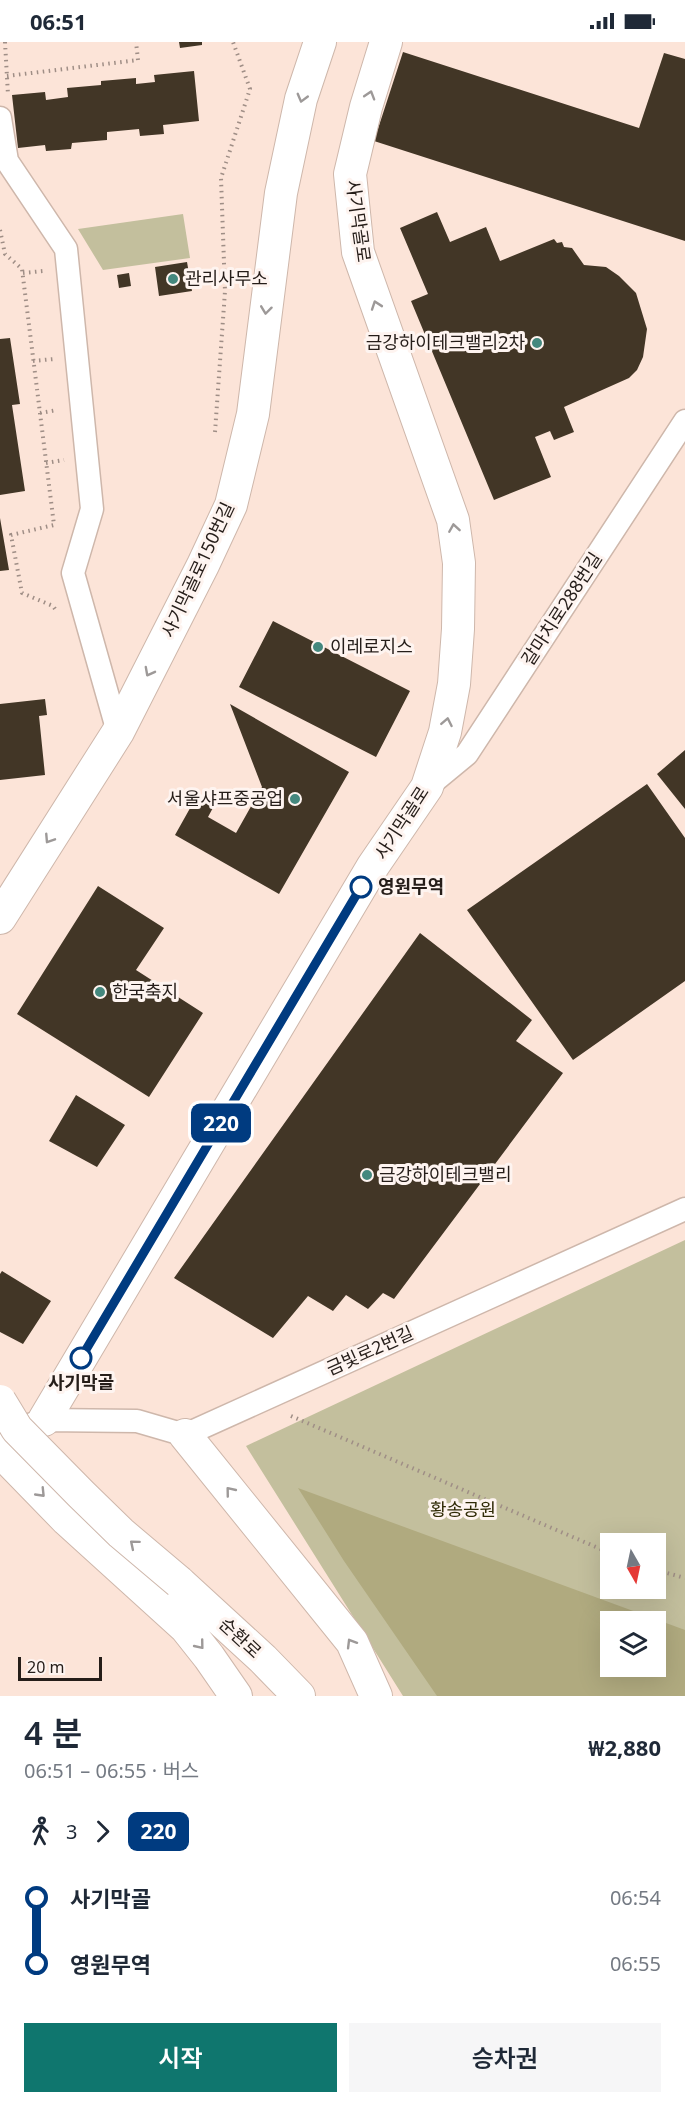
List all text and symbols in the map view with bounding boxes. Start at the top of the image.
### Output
text: 06:51 [30,6,87,36]
one-way arrow [362,90,375,101]
one-way arrow [297,92,309,103]
street label: 사기막골로 [341,178,377,264]
place label: 관리사무소 [185,266,268,290]
marker: 관리사무소 [166,272,180,286]
one-way arrow [371,300,383,311]
one-way arrow [260,306,273,315]
place label: 금강하이테크밸리2차 [366,330,525,354]
marker: 금강하이테크밸리2차 [530,336,544,350]
street label: 사기막골로150번길 [155,498,239,641]
one-way arrow [449,524,461,533]
street label: 갈마치로288번길 [516,547,607,670]
place label: 이레로지스 [330,634,413,658]
marker: 이레로지스 [311,640,325,654]
one-way arrow [145,665,156,676]
one-way arrow [439,717,452,727]
street label: 사기막골로 [369,781,434,864]
place label: 서울샤프중공업 [167,786,283,810]
marker: 서울샤프중공업 [288,792,302,806]
one-way arrow [45,832,56,843]
place label: 영원무역 [378,874,444,898]
marker: 영원무역 [350,876,372,898]
place label: 한국축지 [112,979,178,1003]
marker: 한국축지 [93,985,107,999]
line badge: 220 [186,1104,256,1142]
text: 220 [203,1109,239,1137]
place label: 금강하이테크밸리 [379,1162,511,1186]
marker: 금강하이테크밸리 [360,1168,374,1182]
street label: 금빛로2번길 [322,1320,417,1380]
marker: 사기막골 [70,1347,92,1369]
place label: 사기막골 [48,1370,114,1394]
one-way arrow [34,1487,45,1497]
one-way arrow [226,1487,237,1498]
park label: 황송공원 [430,1497,496,1521]
north arrow [600,1533,666,1599]
map controls [600,1533,666,1677]
one-way arrow [130,1541,141,1552]
button: layers [600,1611,666,1677]
street label: 순환로 [214,1612,267,1663]
one-way arrow [192,1638,203,1649]
one-way arrow [347,1639,359,1649]
scale bar [18,1654,102,1682]
text: 20 m [27,1656,64,1678]
text: 4 분 [24,1710,82,1755]
text: ₩2,880 [588,1732,661,1762]
text: 06:51 – 06:55 · 버스 [24,1757,199,1784]
icon: walk [24,1815,57,1848]
icon: forward [86,1815,119,1848]
text: 220 [140,1817,177,1845]
text: 3 [66,1818,77,1845]
text: 사기막골 [70,1883,151,1913]
text: 06:54 [610,1884,661,1911]
text: 영원무역 [70,1949,151,1979]
text: 06:55 [610,1950,661,1977]
button: 시작 [24,2023,337,2092]
button: 승차권 [349,2023,661,2092]

